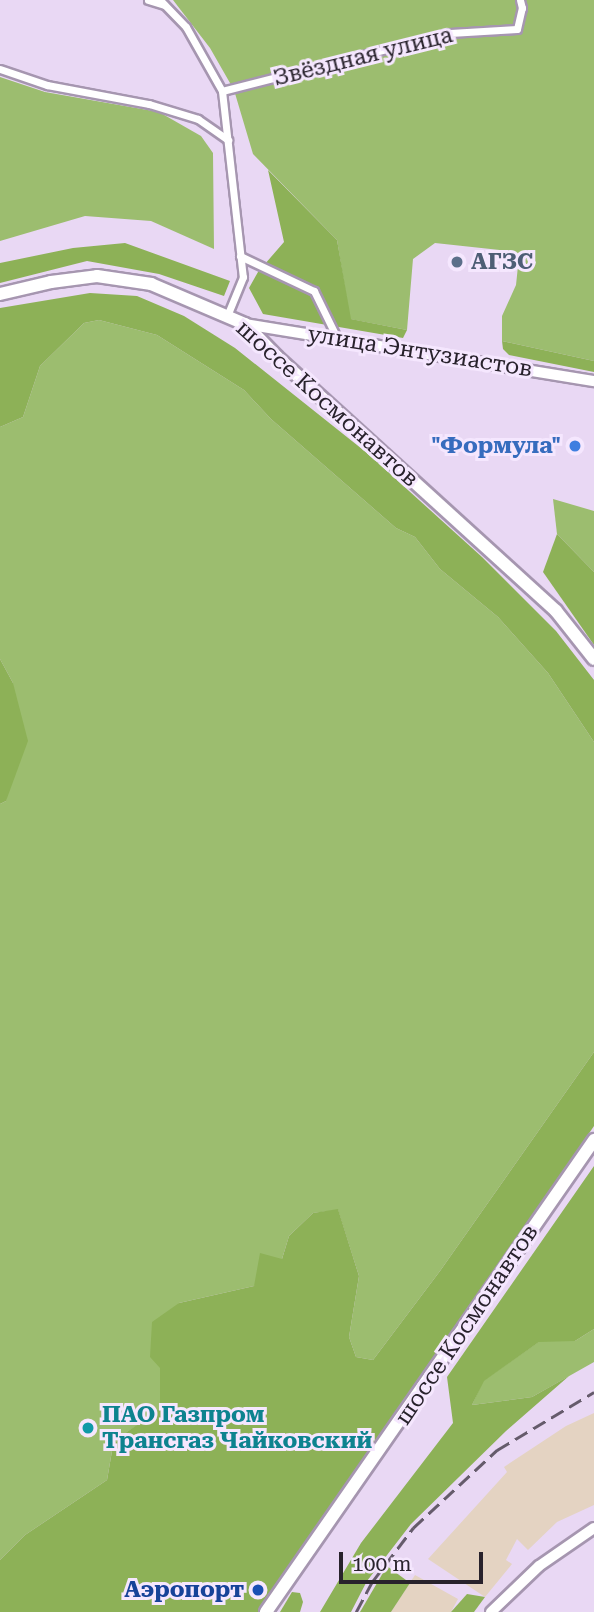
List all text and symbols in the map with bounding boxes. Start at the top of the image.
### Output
street label: Звёздная улица [270,21,456,93]
place label: АГЗС [471,248,533,276]
marker: АГЗС [449,254,465,270]
street label: шоссе Космонавтов [230,315,424,493]
street label: улица Энтузиастов [306,321,534,383]
place label: "Формула" [431,432,561,460]
marker: "Формула" [567,438,583,454]
street label: шоссе Космонавтов [390,1220,544,1430]
place label: ПАО Газпром Трансгаз Чайковский [102,1401,372,1455]
marker: ПАО Газпром Трансгаз Чайковский [80,1420,96,1436]
scale bar [342,1538,486,1582]
text: 100 m [352,1552,412,1576]
place label: Аэропорт [124,1576,244,1604]
marker: Аэропорт [250,1582,266,1598]

